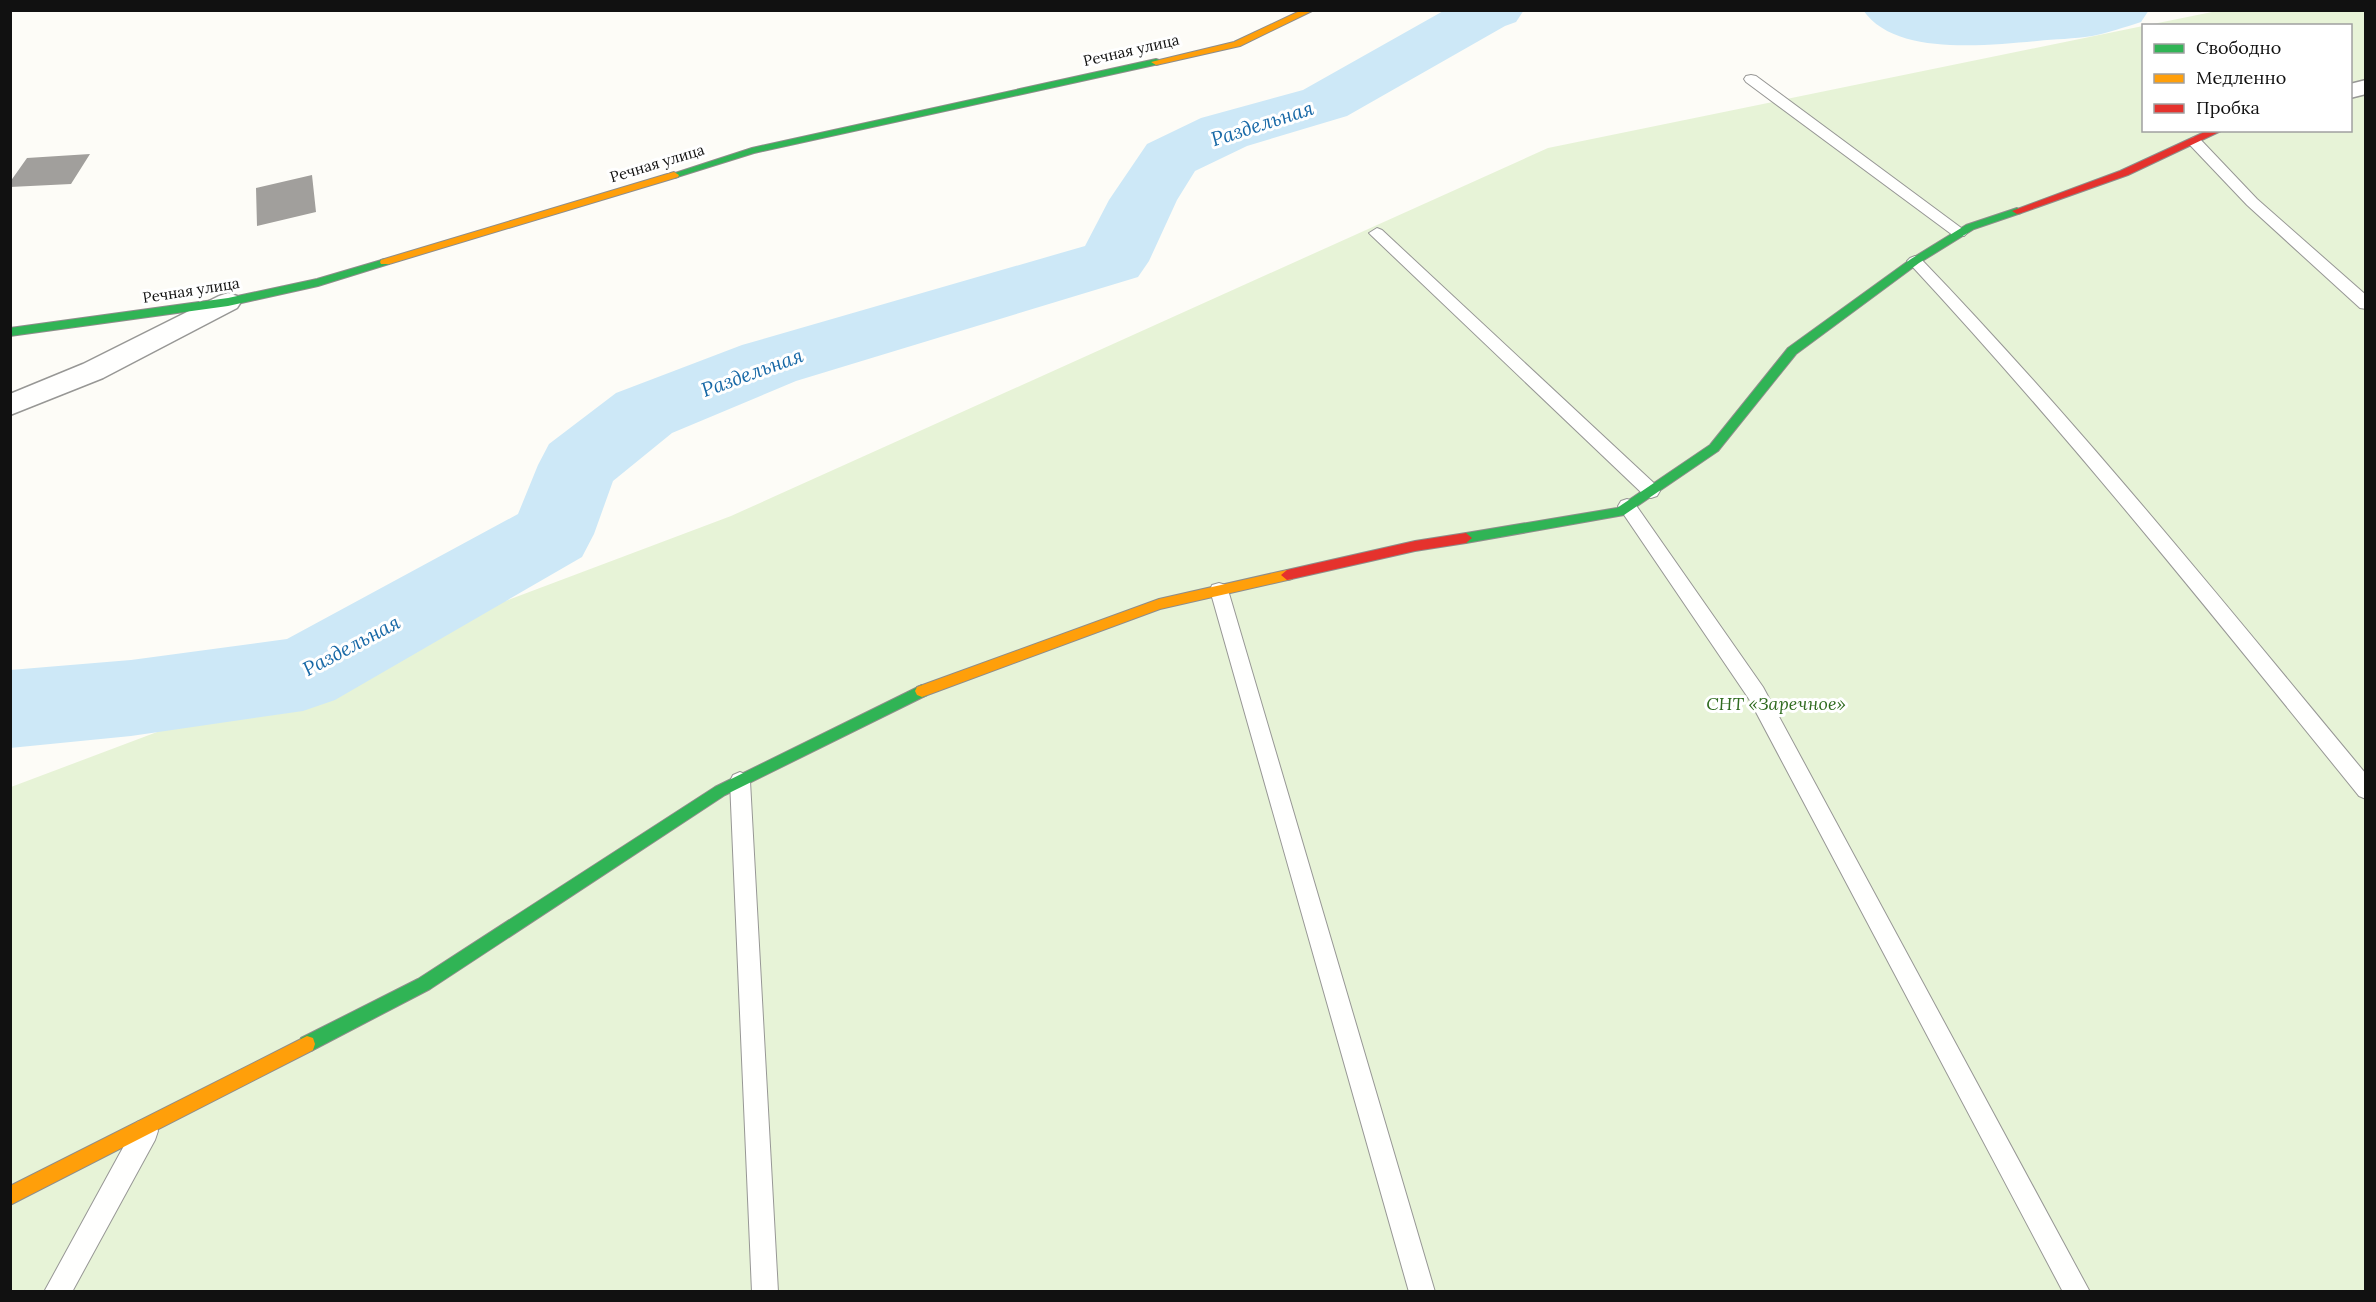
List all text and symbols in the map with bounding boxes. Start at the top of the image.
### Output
legend [2142,24,2352,132]
street label: Речная улица [1081,30,1181,70]
text: Свободно [2196,36,2281,59]
text: Медленно [2196,66,2286,89]
water label: Раздельная [1207,95,1317,151]
text: Пробка [2196,96,2260,119]
street label: Речная улица [607,140,707,186]
street label: Речная улица [141,273,241,307]
water label: Раздельная [698,342,806,402]
water label: Раздельная [298,609,404,681]
park label: СНТ «Заречное» [1706,692,1846,715]

